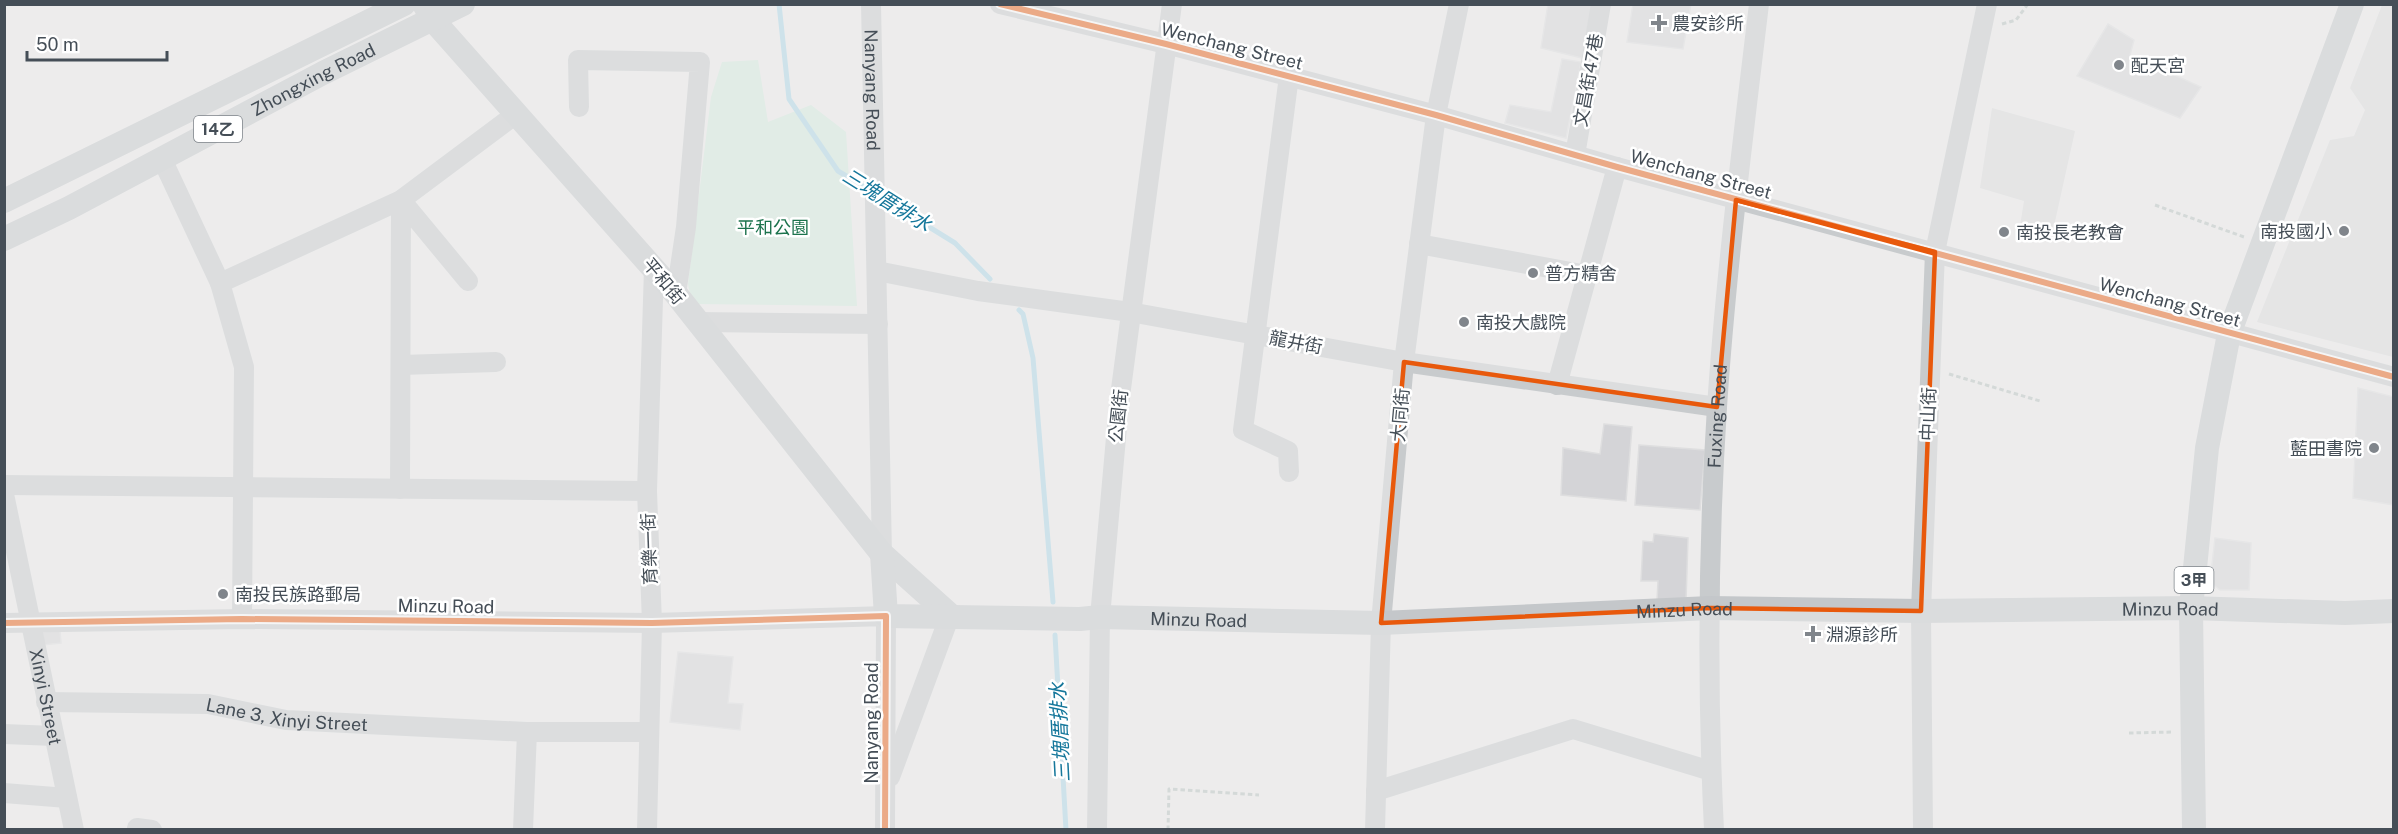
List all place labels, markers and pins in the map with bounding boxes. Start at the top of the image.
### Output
place label: 農安診所 [1672,13,1744,34]
marker: 農安診所 [1650,14,1668,32]
place label: 配天宮 [2131,55,2185,76]
marker: 配天宮 [2112,58,2126,72]
place label: 南投國小 [2260,221,2332,242]
place label: 南投長老教會 [2016,222,2124,243]
marker: 南投國小 [2337,224,2351,238]
marker: 南投長老教會 [1997,225,2011,239]
place label: 普方精舍 [1545,263,1617,284]
marker: 普方精舍 [1526,266,1540,280]
place label: 南投大戲院 [1476,312,1566,333]
marker: 南投大戲院 [1457,315,1471,329]
place label: 藍田書院 [2290,438,2362,459]
marker: 藍田書院 [2367,441,2381,455]
place label: 南投民族路郵局 [235,584,361,605]
marker: 南投民族路郵局 [216,587,230,601]
place label: 淵源診所 [1826,624,1898,645]
marker: 淵源診所 [1804,625,1822,643]

